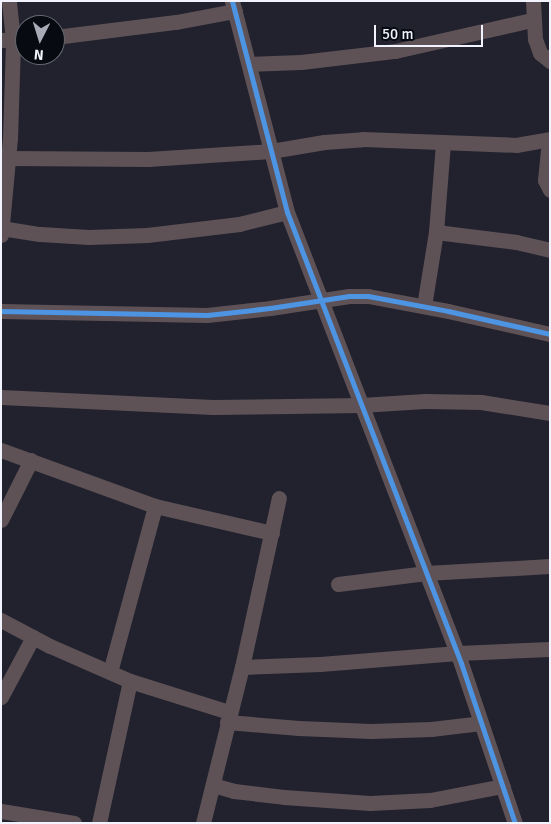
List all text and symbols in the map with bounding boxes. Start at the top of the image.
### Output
north arrow [15,15,65,65]
scale bar [376,15,485,47]
text: 50 m [382,25,413,43]
text: N [33,46,44,63]

